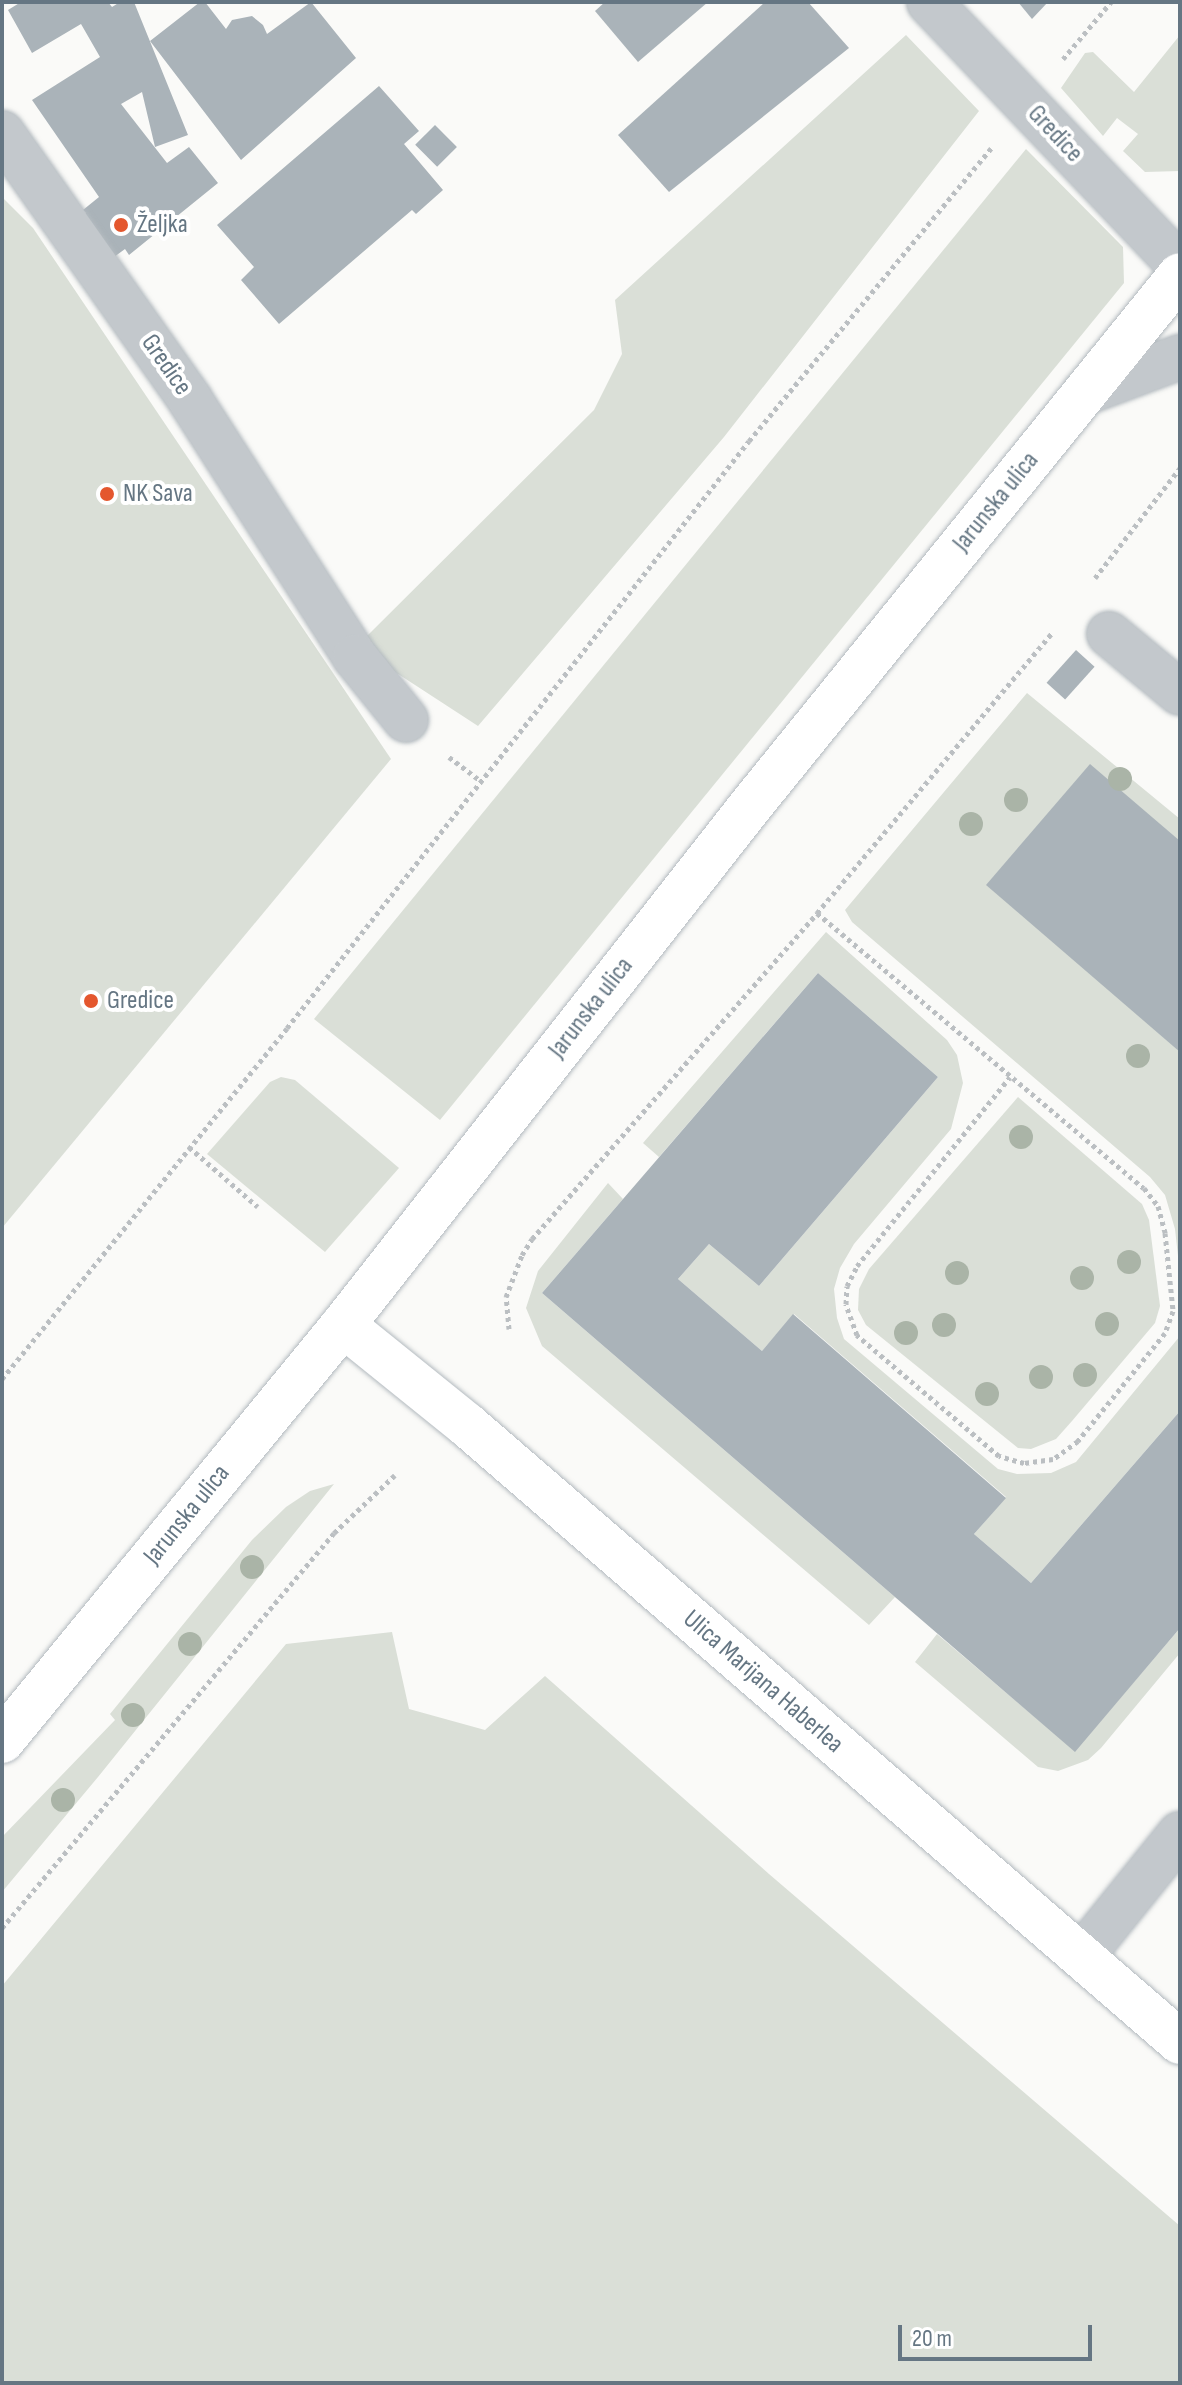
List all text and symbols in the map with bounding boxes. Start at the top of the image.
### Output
street label: Gredice [1021,99,1089,169]
place label: Željka [137,209,188,241]
marker: Željka [112,216,130,234]
street label: Gredice [134,329,198,401]
street label: Jarunska ulica [946,446,1046,558]
place label: NK Sava [123,478,193,510]
marker: NK Sava [98,485,116,503]
street label: Jarunska ulica [542,951,640,1065]
place label: Gredice [107,985,174,1017]
marker: Gredice [82,992,100,1010]
street label: Jarunska ulica [137,1459,237,1571]
street label: Ulica Marijana Haberlea [676,1604,850,1760]
scale bar [902,2309,1096,2359]
text: 20 m [912,2324,952,2353]

